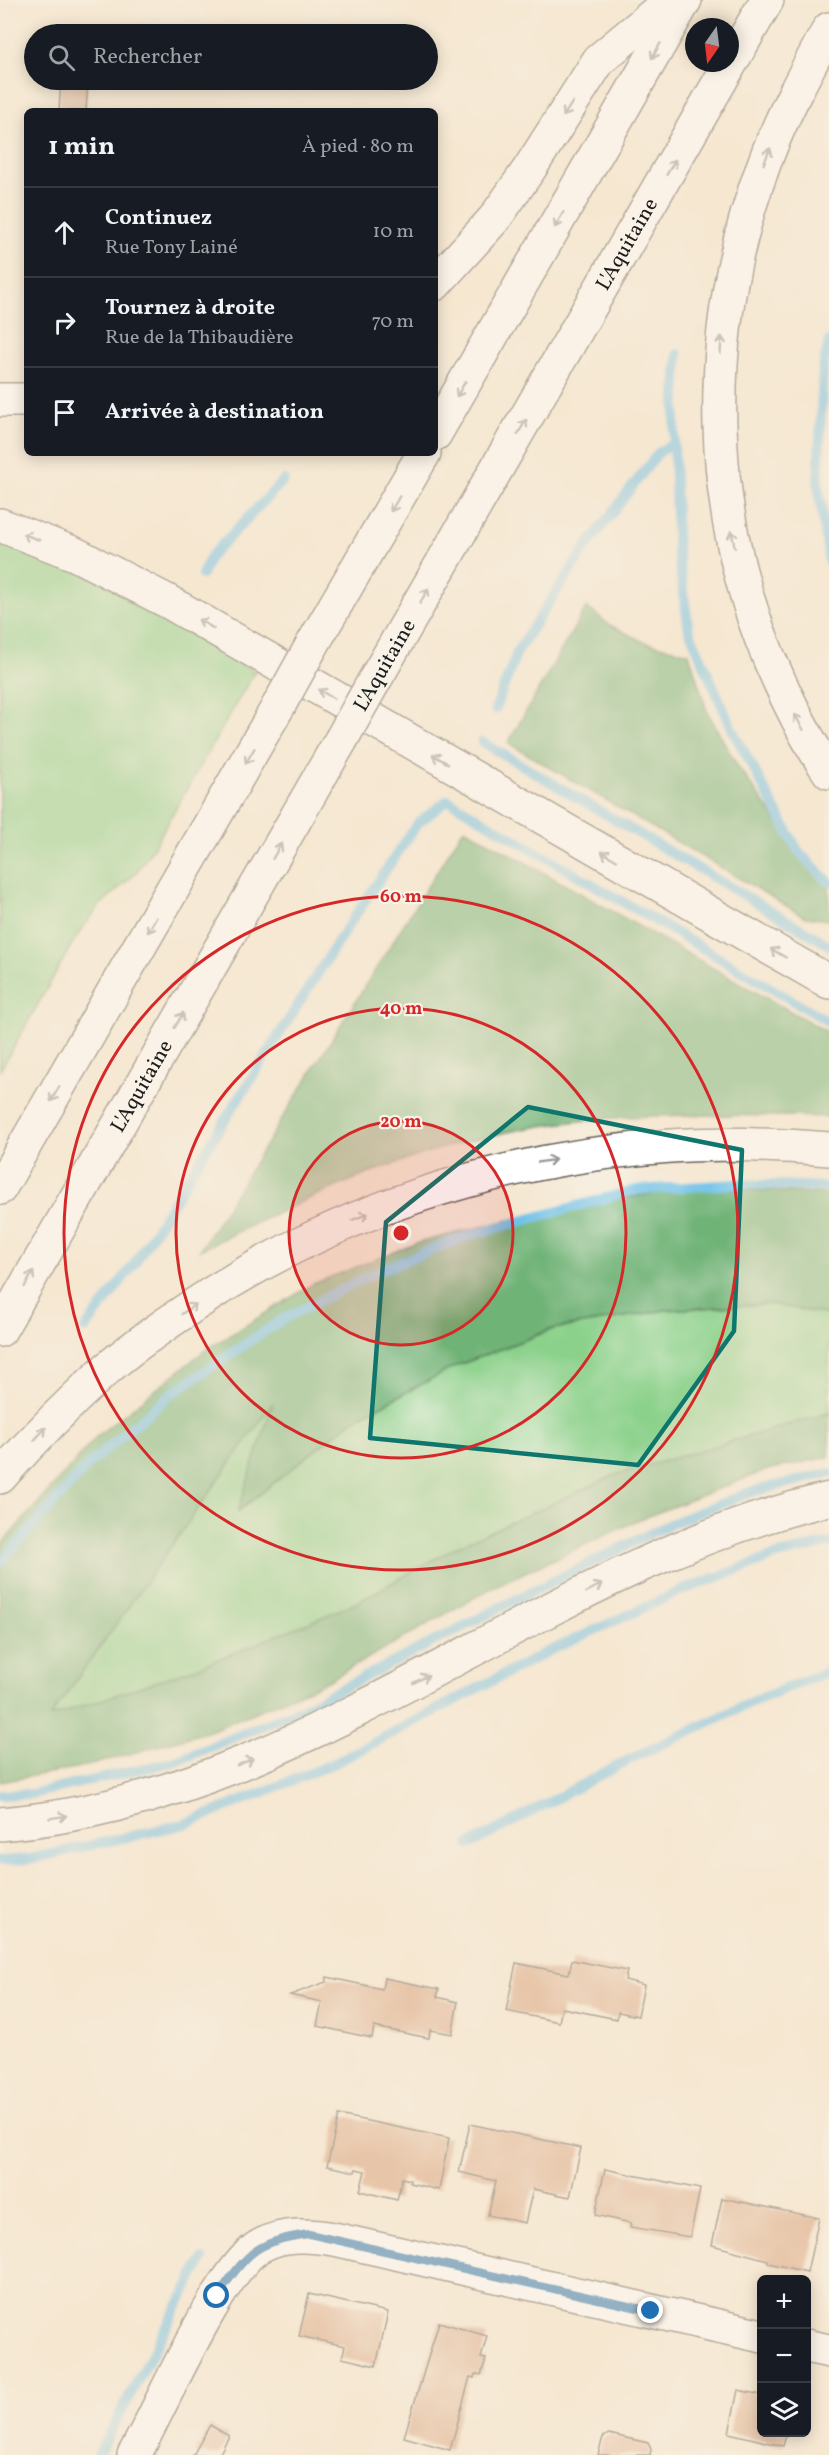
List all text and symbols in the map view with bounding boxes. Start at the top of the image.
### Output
north arrow [685,18,739,72]
search box [24,24,438,90]
icon: search [45,41,78,74]
text: Rechercher [93,42,202,73]
one-way arrow [649,42,661,59]
one-way arrow [562,101,575,118]
text: 1 min [48,129,115,165]
text: À pied · 80 m [302,133,414,161]
one-way arrow [762,148,773,166]
one-way arrow [665,159,677,176]
street label: L'Aquitaine [589,193,666,296]
text: Continuez [105,203,212,234]
one-way arrow [553,211,565,228]
icon: ahead [48,216,81,249]
text: 10 m [373,218,414,246]
text: Rue Tony Lainé [105,234,238,262]
text: Tournez à droite [105,293,275,324]
icon: right [48,306,81,339]
text: 70 m [371,308,414,336]
text: Rue de la Thibaudière [105,324,294,352]
one-way arrow [716,336,727,356]
one-way arrow [455,380,467,397]
icon: arrive [48,396,81,429]
text: Arrivée à destination [105,397,324,428]
one-way arrow [516,419,528,436]
one-way arrow [388,495,400,512]
one-way arrow [726,530,738,549]
one-way arrow [23,531,41,542]
one-way arrow [418,588,430,605]
street label: L'Aquitaine [347,614,423,717]
one-way arrow [197,618,214,630]
one-way arrow [318,688,335,700]
one-way arrow [793,714,805,731]
one-way arrow [243,747,255,764]
one-way arrow [432,753,449,765]
one-way arrow [271,843,283,860]
one-way arrow [601,850,618,862]
text: 60 m [380,885,422,910]
one-way arrow [146,916,158,933]
one-way arrow [770,947,787,959]
text: 40 m [380,997,422,1022]
one-way arrow [174,1012,186,1029]
street label: L'Aquitaine [104,1035,181,1138]
one-way arrow [48,1085,60,1102]
text: 20 m [380,1110,422,1135]
one-way arrow [537,1156,556,1167]
one-way arrow [351,1211,369,1222]
centre of rings [391,1223,411,1243]
one-way arrow [24,1271,36,1288]
one-way arrow [180,1303,197,1315]
one-way arrow [33,1426,47,1441]
one-way arrow [584,1582,602,1593]
one-way arrow [412,1672,430,1684]
one-way arrow [235,1756,253,1768]
one-way arrow [48,1811,67,1822]
map controls [757,2275,811,2437]
button: + [757,2275,811,2329]
route start [203,2282,229,2308]
route end [637,2297,663,2323]
button: − [757,2329,811,2383]
button: layers [757,2383,811,2437]

